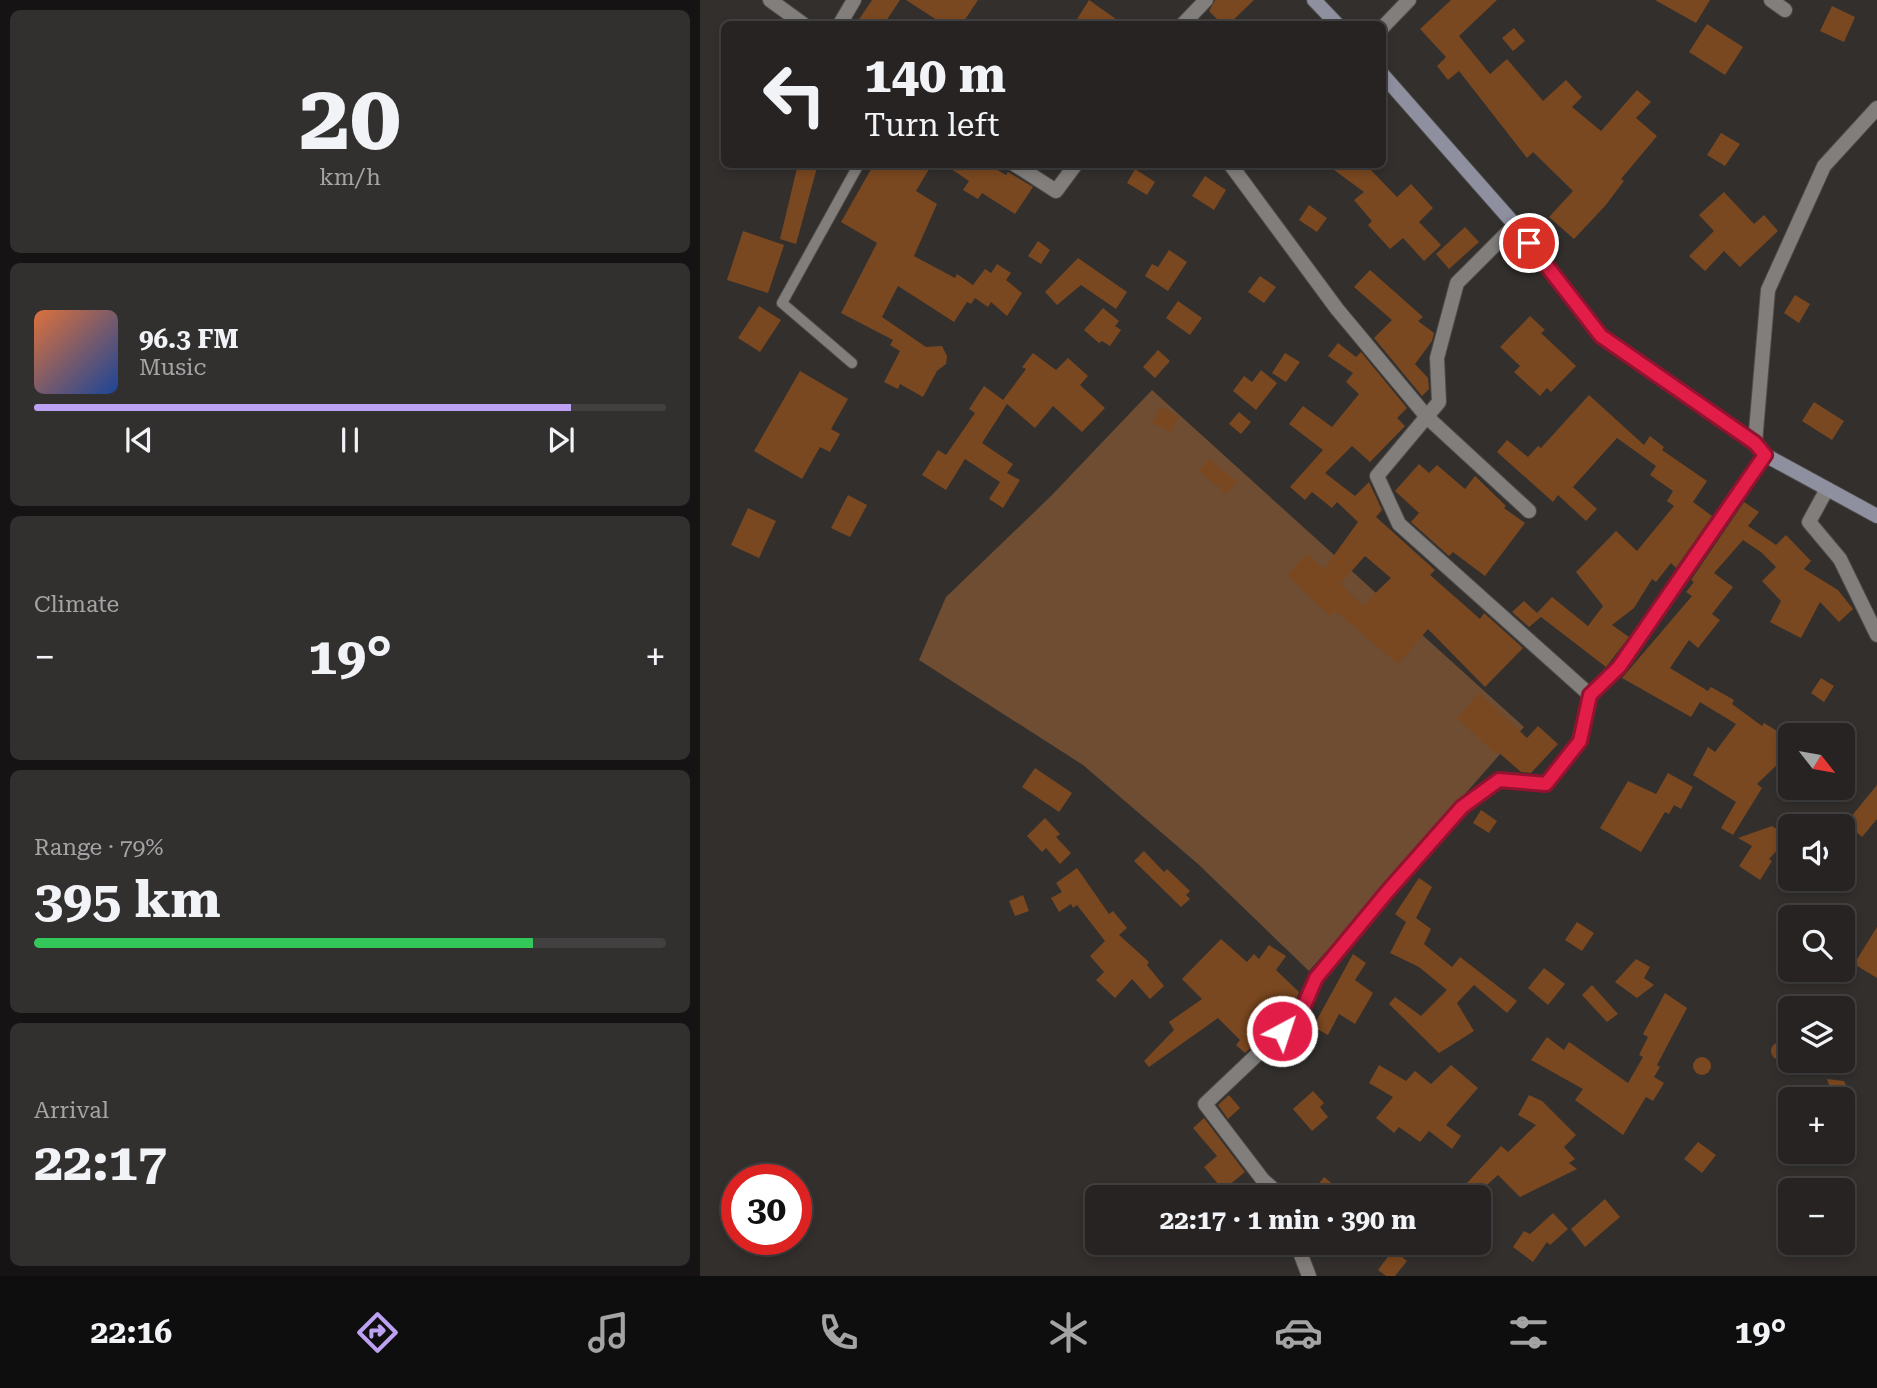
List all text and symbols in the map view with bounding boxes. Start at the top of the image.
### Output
text: 140 m [864,47,1006,104]
icon: left [749,49,840,140]
text: 20 [299,65,401,171]
text: Turn left [864,106,999,144]
text: km/h [319,164,381,191]
pin [1499,213,1559,273]
icon: arrive [1510,224,1548,262]
text: 96.3 FM [139,324,239,354]
text: Music [139,354,206,381]
icon: previous [120,421,158,459]
icon: pause [331,421,369,459]
icon: next [542,421,580,459]
text: Climate [34,591,119,618]
text: 19° [308,626,392,687]
text: − [34,635,55,679]
text: + [645,635,666,679]
north arrow [1778,723,1855,800]
map controls [1778,723,1855,1255]
button: sound [1778,814,1855,891]
text: Range · 79% [34,834,163,861]
text: 395 km [34,869,221,930]
button: search [1778,905,1855,982]
position arrow [1245,994,1319,1068]
button: layers [1778,996,1855,1073]
button: + [1778,1087,1855,1164]
text: Arrival [34,1097,109,1124]
text: 22:17 [34,1132,167,1193]
speed limit sign: 30 [721,1164,812,1255]
button: − [1778,1178,1855,1255]
text: 22:17 · 1 min · 390 m [1160,1205,1416,1235]
icon: directions [353,1308,402,1357]
icon: music [584,1308,633,1357]
icon: phone [814,1308,863,1357]
icon: climate [1044,1308,1093,1357]
icon: car [1274,1308,1323,1357]
icon: filters [1504,1308,1553,1357]
text: 22:16 [91,1313,172,1351]
text: 19° [1735,1313,1786,1351]

